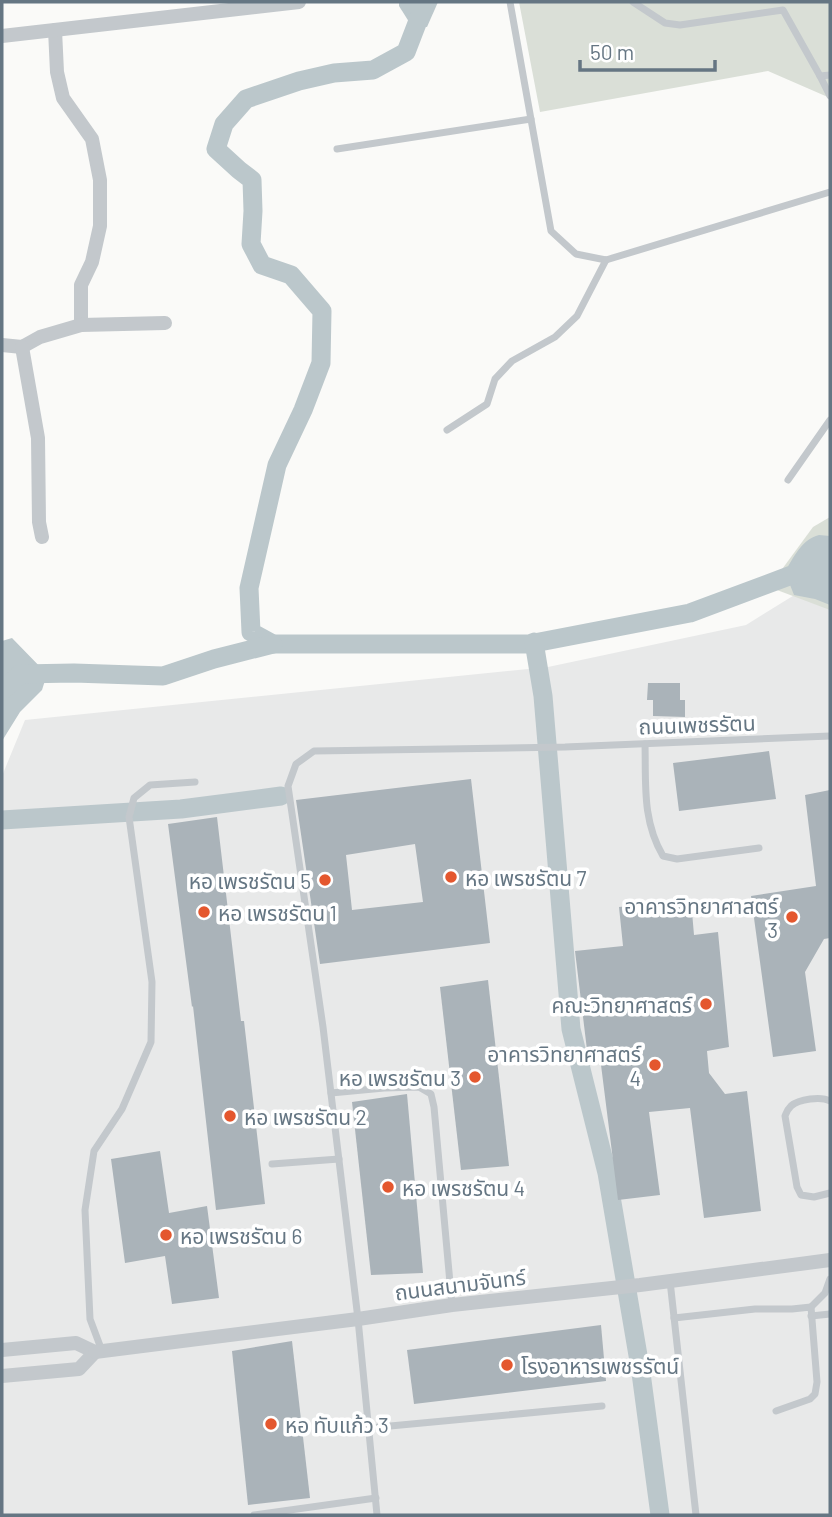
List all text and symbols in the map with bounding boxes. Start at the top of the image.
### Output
scale bar [580,28,715,72]
text: 50 m [590,39,634,64]
street label: ถนนเพชรรัตน [638,709,756,739]
place label: หอ เพรชรัตน 7 [465,865,586,890]
place label: หอ เพรชรัตน 5 [189,868,311,893]
marker: หอ เพรชรัตน 7 [443,869,459,885]
marker: หอ เพรชรัตน 5 [317,872,333,888]
place label: อาคารวิทยาศาสตร์ 3 [624,893,779,942]
place label: หอ เพรชรัตน 1 [218,900,337,925]
marker: หอ เพรชรัตน 1 [196,904,212,920]
marker: อาคารวิทยาศาสตร์ 3 [784,909,800,925]
place label: คณะวิทยาศาสตร์ [551,992,693,1017]
marker: คณะวิทยาศาสตร์ [698,996,714,1012]
place label: อาคารวิทยาศาสตร์ 4 [487,1041,642,1090]
marker: อาคารวิทยาศาสตร์ 4 [647,1057,663,1073]
place label: หอ เพรชรัตน 3 [339,1065,461,1090]
marker: หอ เพรชรัตน 3 [467,1069,483,1085]
place label: หอ เพรชรัตน 2 [244,1104,367,1129]
marker: หอ เพรชรัตน 2 [222,1108,238,1124]
place label: หอ เพรชรัตน 4 [402,1175,525,1200]
marker: หอ เพรชรัตน 4 [380,1179,396,1195]
place label: หอ เพรชรัตน 6 [180,1223,302,1248]
marker: หอ เพรชรัตน 6 [158,1227,174,1243]
street label: ถนนสนามจันทร์ [393,1263,528,1304]
place label: โรงอาหารเพชรรัตน์ [521,1353,679,1378]
marker: โรงอาหารเพชรรัตน์ [499,1357,515,1373]
place label: หอ ทับแก้ว 3 [285,1412,389,1437]
marker: หอ ทับแก้ว 3 [263,1416,279,1432]

